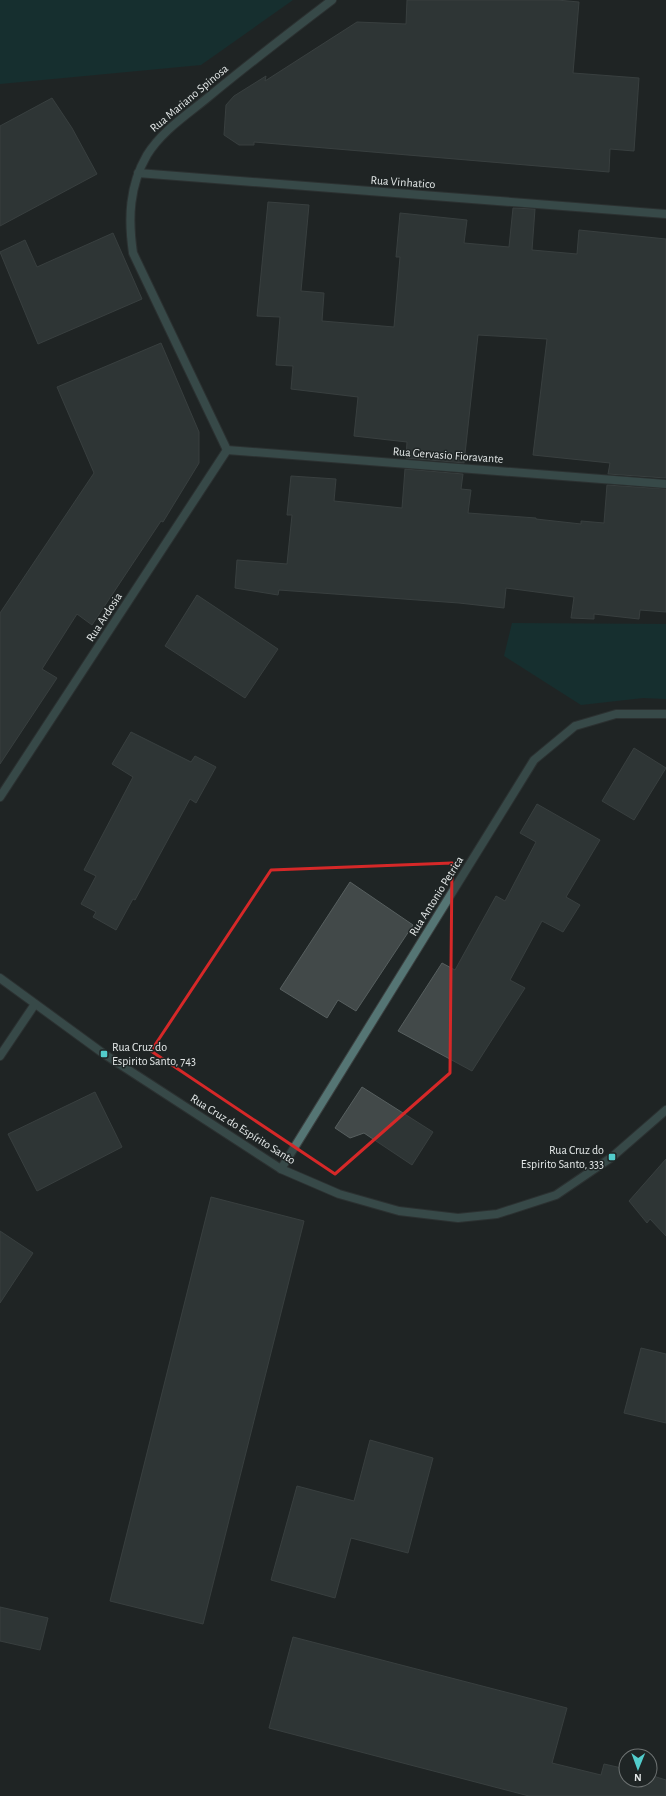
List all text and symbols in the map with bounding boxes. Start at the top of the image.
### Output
street label: Rua Mariano Spinosa [148,62,231,134]
street label: Rua Vinhatico [370,174,436,190]
street label: Rua Gervasio Fioravante [392,445,504,465]
street label: Rua Ardosia [84,590,124,644]
street label: Rua Antonio Petrica [407,854,466,938]
place label: Rua Cruz do Espirito Santo, 743 [112,1041,196,1067]
marker: Rua Cruz do Espirito Santo, 743 [99,1049,109,1059]
street label: Rua Cruz do Espírito Santo [188,1092,298,1166]
place label: Rua Cruz do Espirito Santo, 333 [521,1144,604,1170]
marker: Rua Cruz do Espirito Santo, 333 [607,1152,617,1162]
north arrow [618,1748,658,1788]
text: N [634,1772,642,1783]

